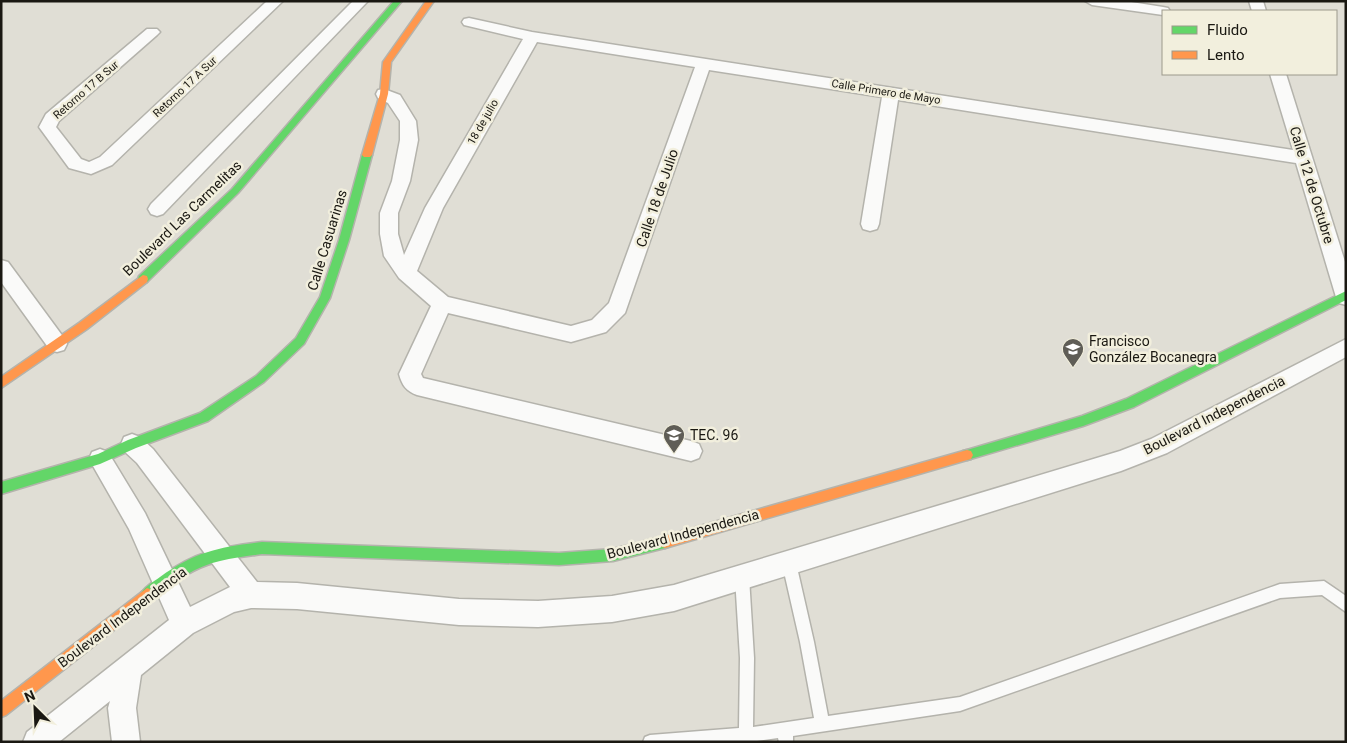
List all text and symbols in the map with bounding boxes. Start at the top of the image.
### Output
legend [1162,10,1337,75]
text: Fluido [1207,21,1248,39]
text: Lento [1207,46,1245,64]
street label: Retorno 17 A Sur [150,54,220,120]
street label: Retorno 17 B Sur [51,58,121,122]
street label: Calle Primero de Mayo [831,77,941,107]
street label: 18 de julio [465,97,501,147]
street label: Calle 12 de Octubre [1287,125,1337,245]
street label: Calle 18 de Julio [633,147,681,249]
street label: Boulevard Las Carmelitas [119,157,245,279]
street label: Calle Casuarinas [304,188,350,292]
place label: Francisco González Bocanegra [1089,333,1217,365]
school or university icon: Francisco González Bocanegra [1061,337,1085,368]
street label: Boulevard Independencia [1141,372,1287,458]
school or university icon: TEC. 96 [662,423,686,454]
place label: TEC. 96 [690,427,738,443]
street label: Boulevard Independencia [605,506,761,562]
street label: Boulevard Independencia [55,563,189,671]
north arrow [10,683,60,733]
text: N [22,687,37,705]

